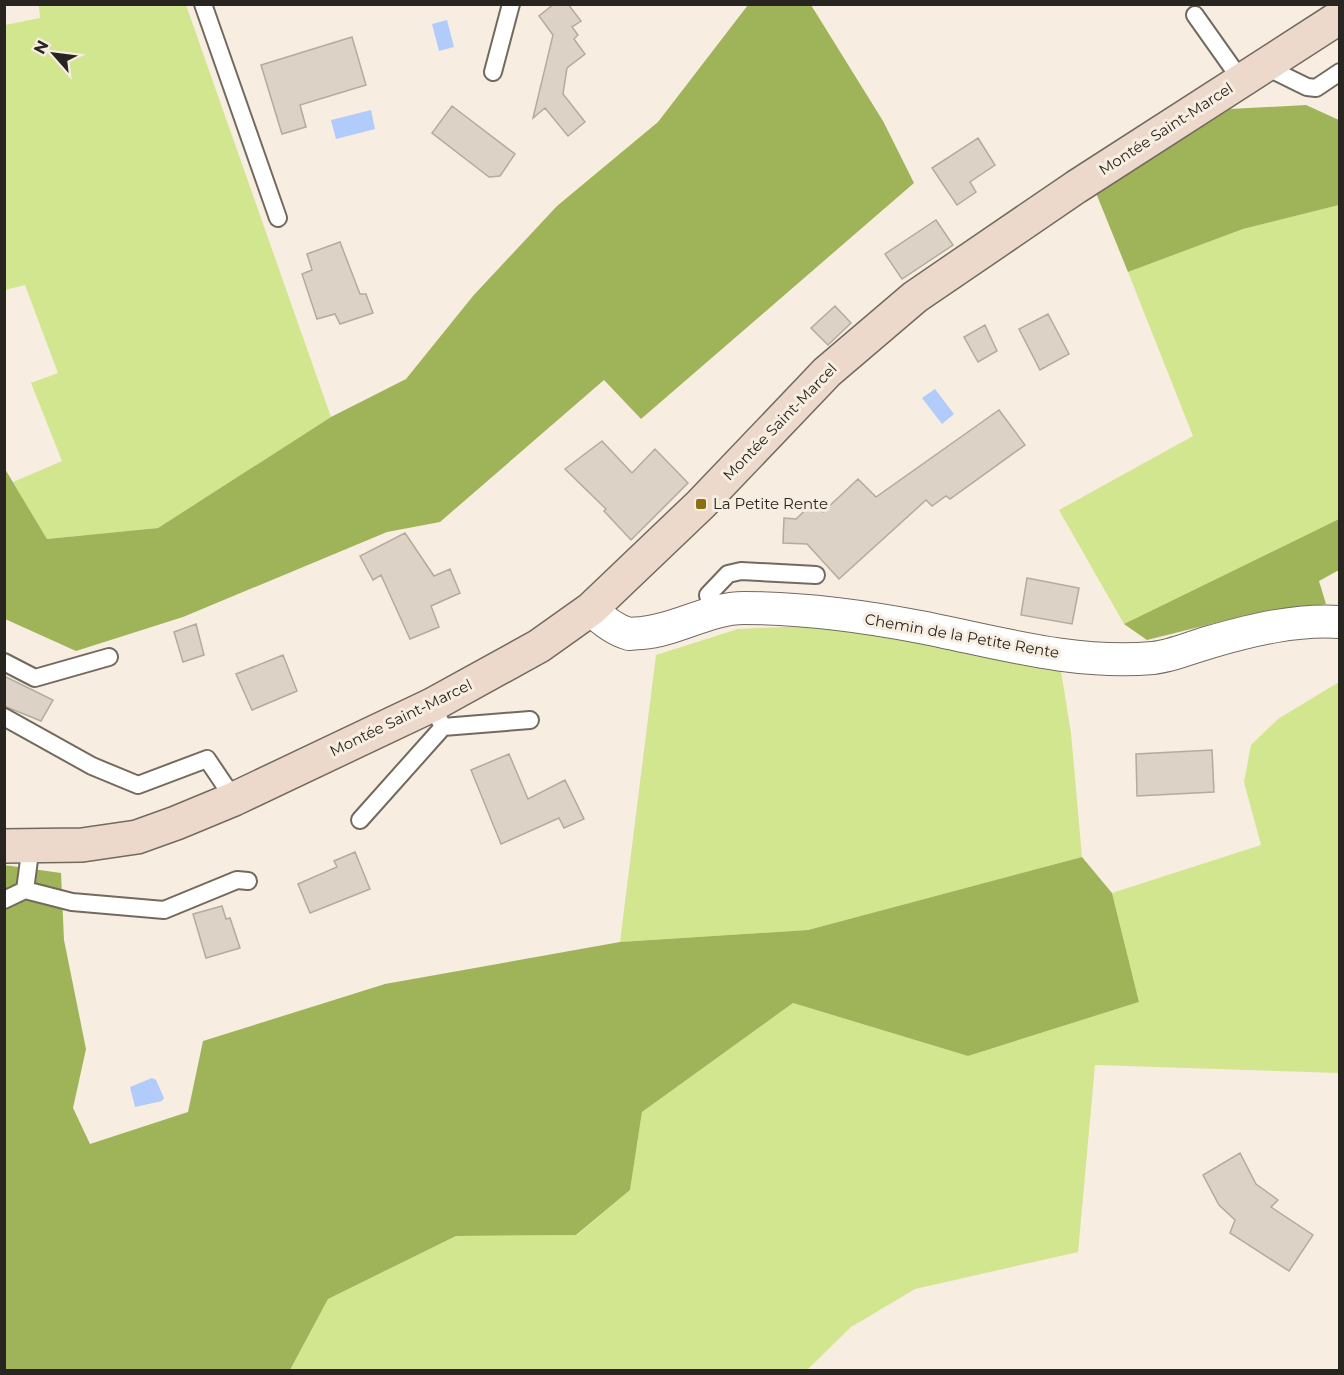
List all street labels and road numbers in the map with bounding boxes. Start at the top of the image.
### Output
street label: Montée Saint-Marcel [1095,78,1236,179]
street label: Montée Saint-Marcel [719,359,841,484]
street label: Chemin de la Petite Rente [863,609,1061,662]
street label: Montée Saint-Marcel [326,675,475,760]

